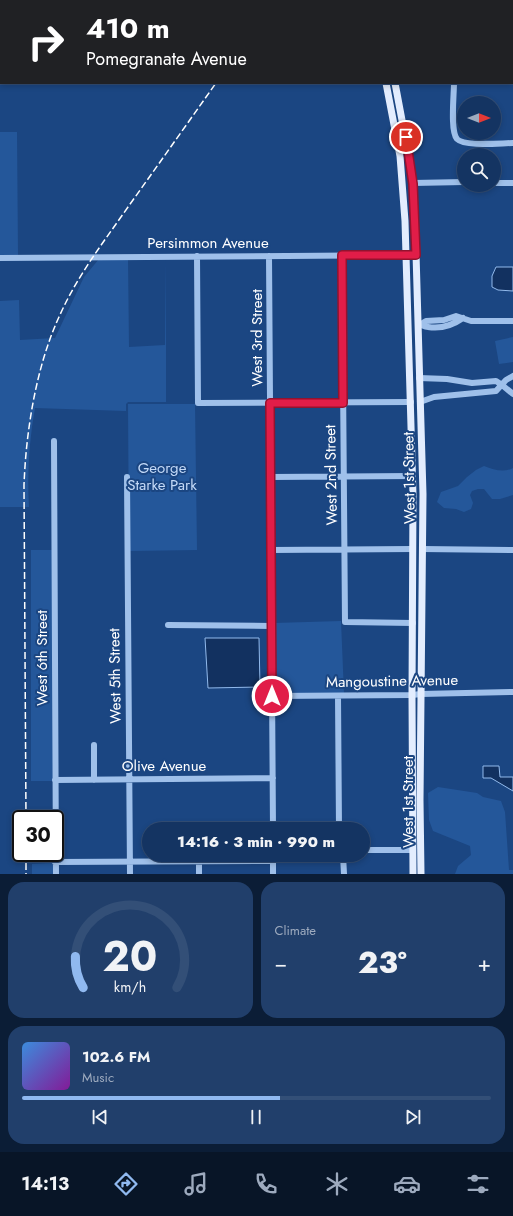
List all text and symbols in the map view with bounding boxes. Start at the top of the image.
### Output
text: 410 m [86,8,170,49]
icon: right [20,16,72,68]
text: Pomegranate Avenue [86,46,247,72]
north arrow [457,96,501,140]
map controls [457,96,501,192]
pin [389,120,423,154]
icon: arrive [395,126,417,148]
button: search [457,148,501,192]
street label: Persimmon Avenue [147,232,269,254]
street label: West 3rd Street [246,289,268,387]
street label: West 2nd Street [319,424,343,526]
street label: West 1st Street [397,431,421,524]
park label: George Starke Park [127,457,197,496]
street label: West 6th Street [31,610,53,706]
street label: West 5th Street [103,628,127,724]
street label: Mangoustine Avenue [326,669,459,693]
position arrow [251,675,293,717]
street label: Olive Avenue [122,755,207,777]
street label: West 1st Street [397,756,419,848]
speed limit sign: 30 [12,810,64,862]
text: 14:16 · 3 min · 990 m [177,831,335,853]
text: Climate [275,921,316,940]
text: 20 [103,926,158,987]
text: 23° [358,941,407,984]
text: − [275,947,287,979]
text: + [477,947,491,979]
text: km/h [114,977,146,997]
text: 102.6 FM [82,1046,150,1068]
text: Music [82,1068,114,1087]
icon: previous [89,1106,111,1128]
icon: pause [245,1106,267,1128]
icon: next [402,1106,424,1128]
icon: directions [112,1170,140,1198]
icon: music [182,1170,210,1198]
icon: phone [252,1170,280,1198]
icon: climate [323,1170,351,1198]
icon: car [393,1170,421,1198]
icon: filters [464,1170,492,1198]
text: 14:13 [21,1171,69,1197]

